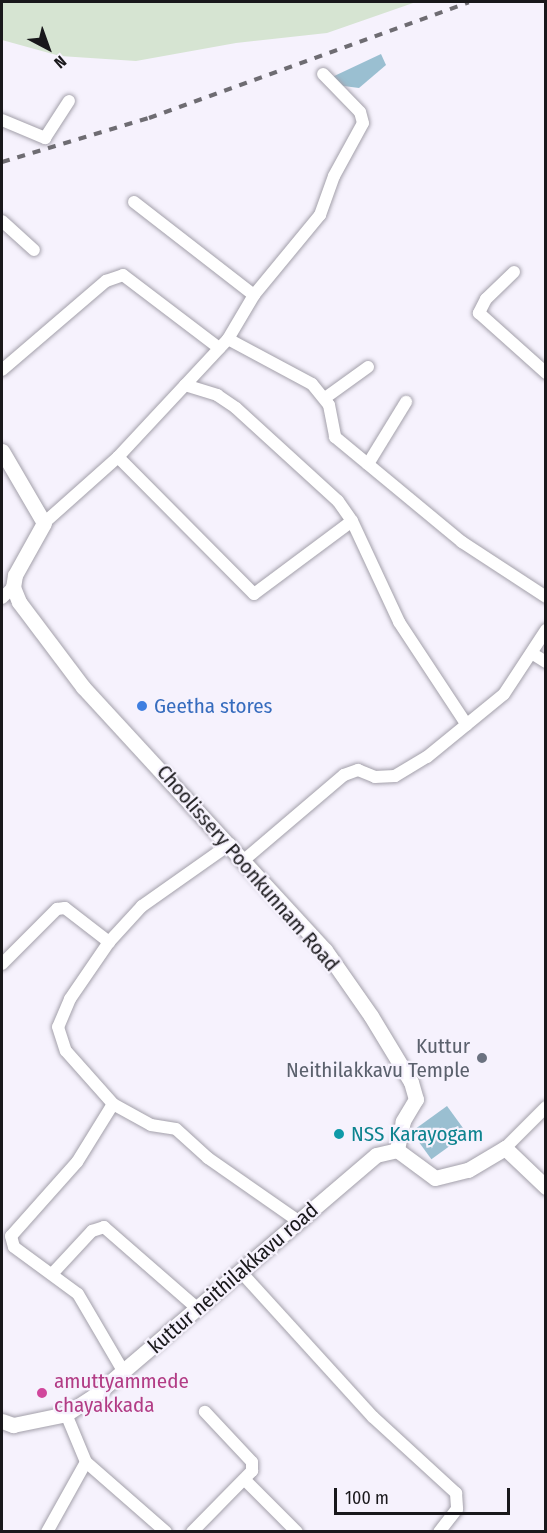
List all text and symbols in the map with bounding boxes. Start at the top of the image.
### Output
north arrow [18,18,78,78]
text: N [50,52,70,72]
place label: Geetha stores [154,693,273,719]
marker: Geetha stores [135,699,149,713]
street label: Choolissery Poonkunnam Road [151,760,345,976]
place label: Kuttur Neithilakkavu Temple [286,1033,470,1083]
marker: Kuttur Neithilakkavu Temple [475,1051,489,1065]
place label: NSS Karayogam [351,1121,483,1147]
marker: NSS Karayogam [332,1127,346,1141]
street label: kuttur neithilakkavu road [143,1197,323,1359]
place label: amuttyammede chayakkada [54,1368,189,1418]
marker: amuttyammede chayakkada [35,1386,49,1400]
scale bar [337,1476,512,1514]
text: 100 m [345,1487,389,1509]

